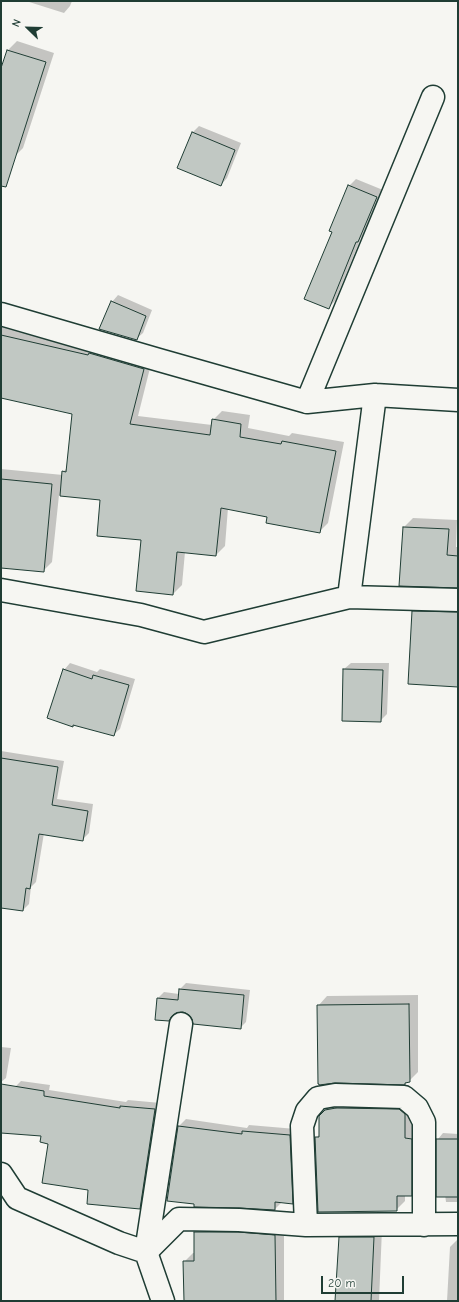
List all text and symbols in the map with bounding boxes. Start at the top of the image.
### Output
north arrow [8,8,48,48]
text: N [9,17,24,29]
scale bar [323,1268,406,1294]
text: 20 m [328,1276,356,1290]

